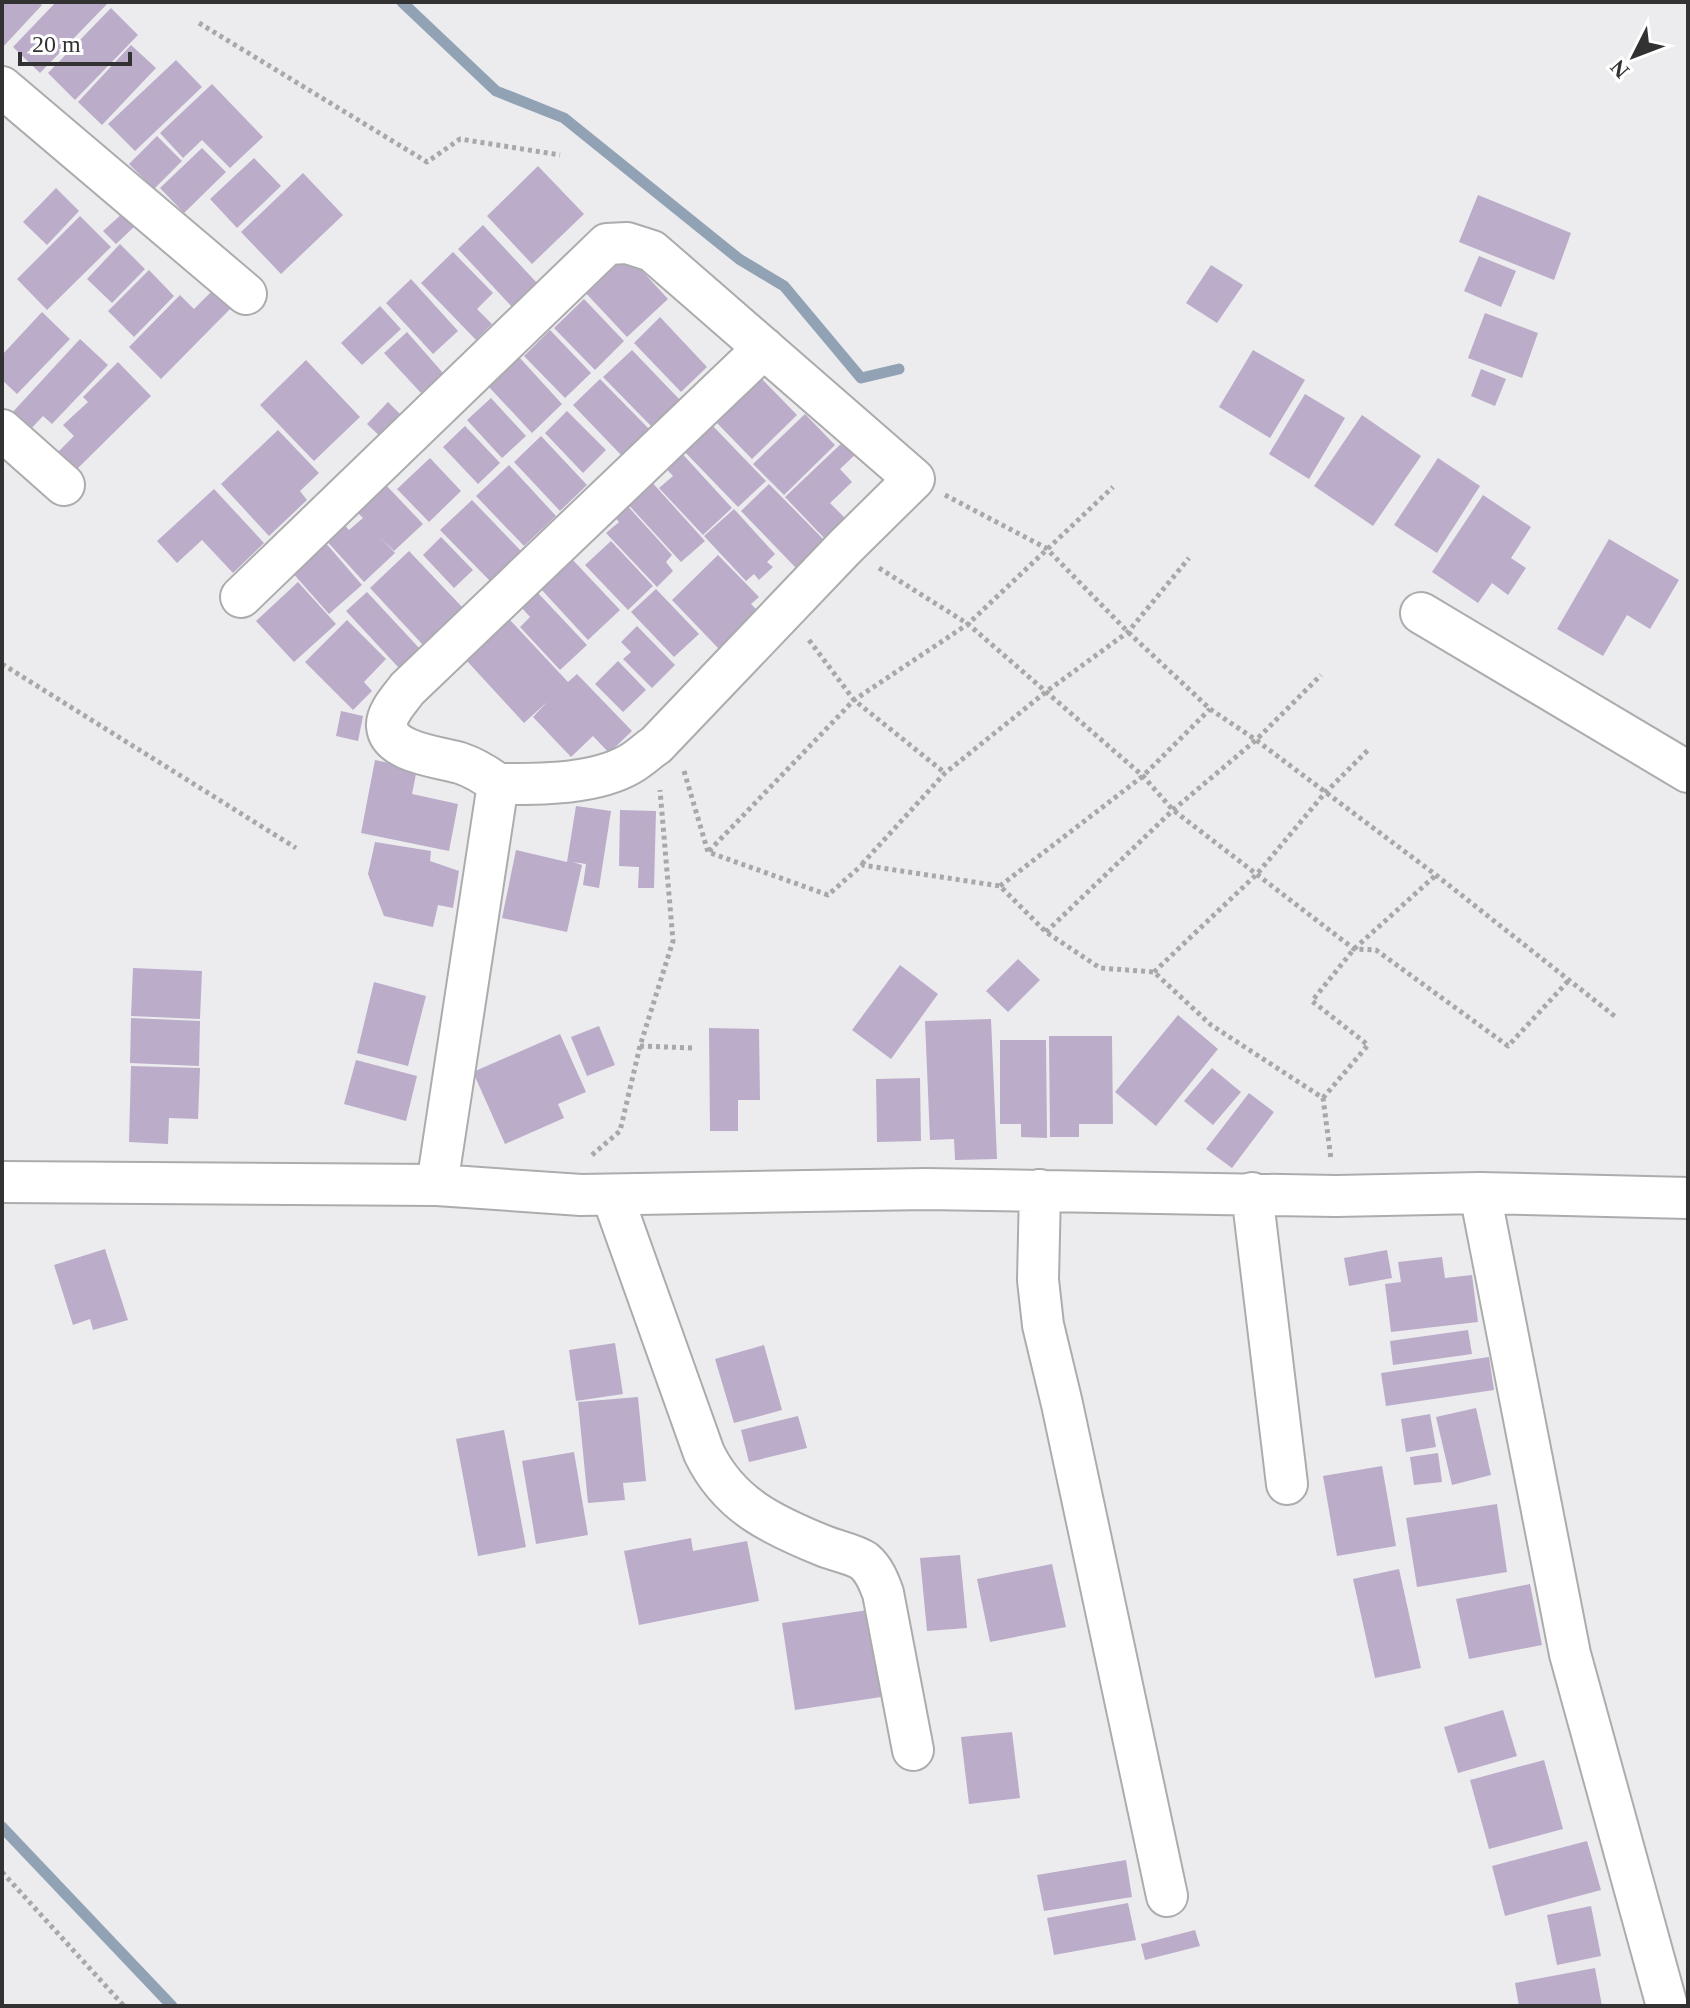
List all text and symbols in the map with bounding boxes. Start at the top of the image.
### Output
scale bar [20,16,130,66]
north arrow [1594,16,1674,96]
text: 20 m [32,31,81,57]
text: N [1605,55,1634,83]

